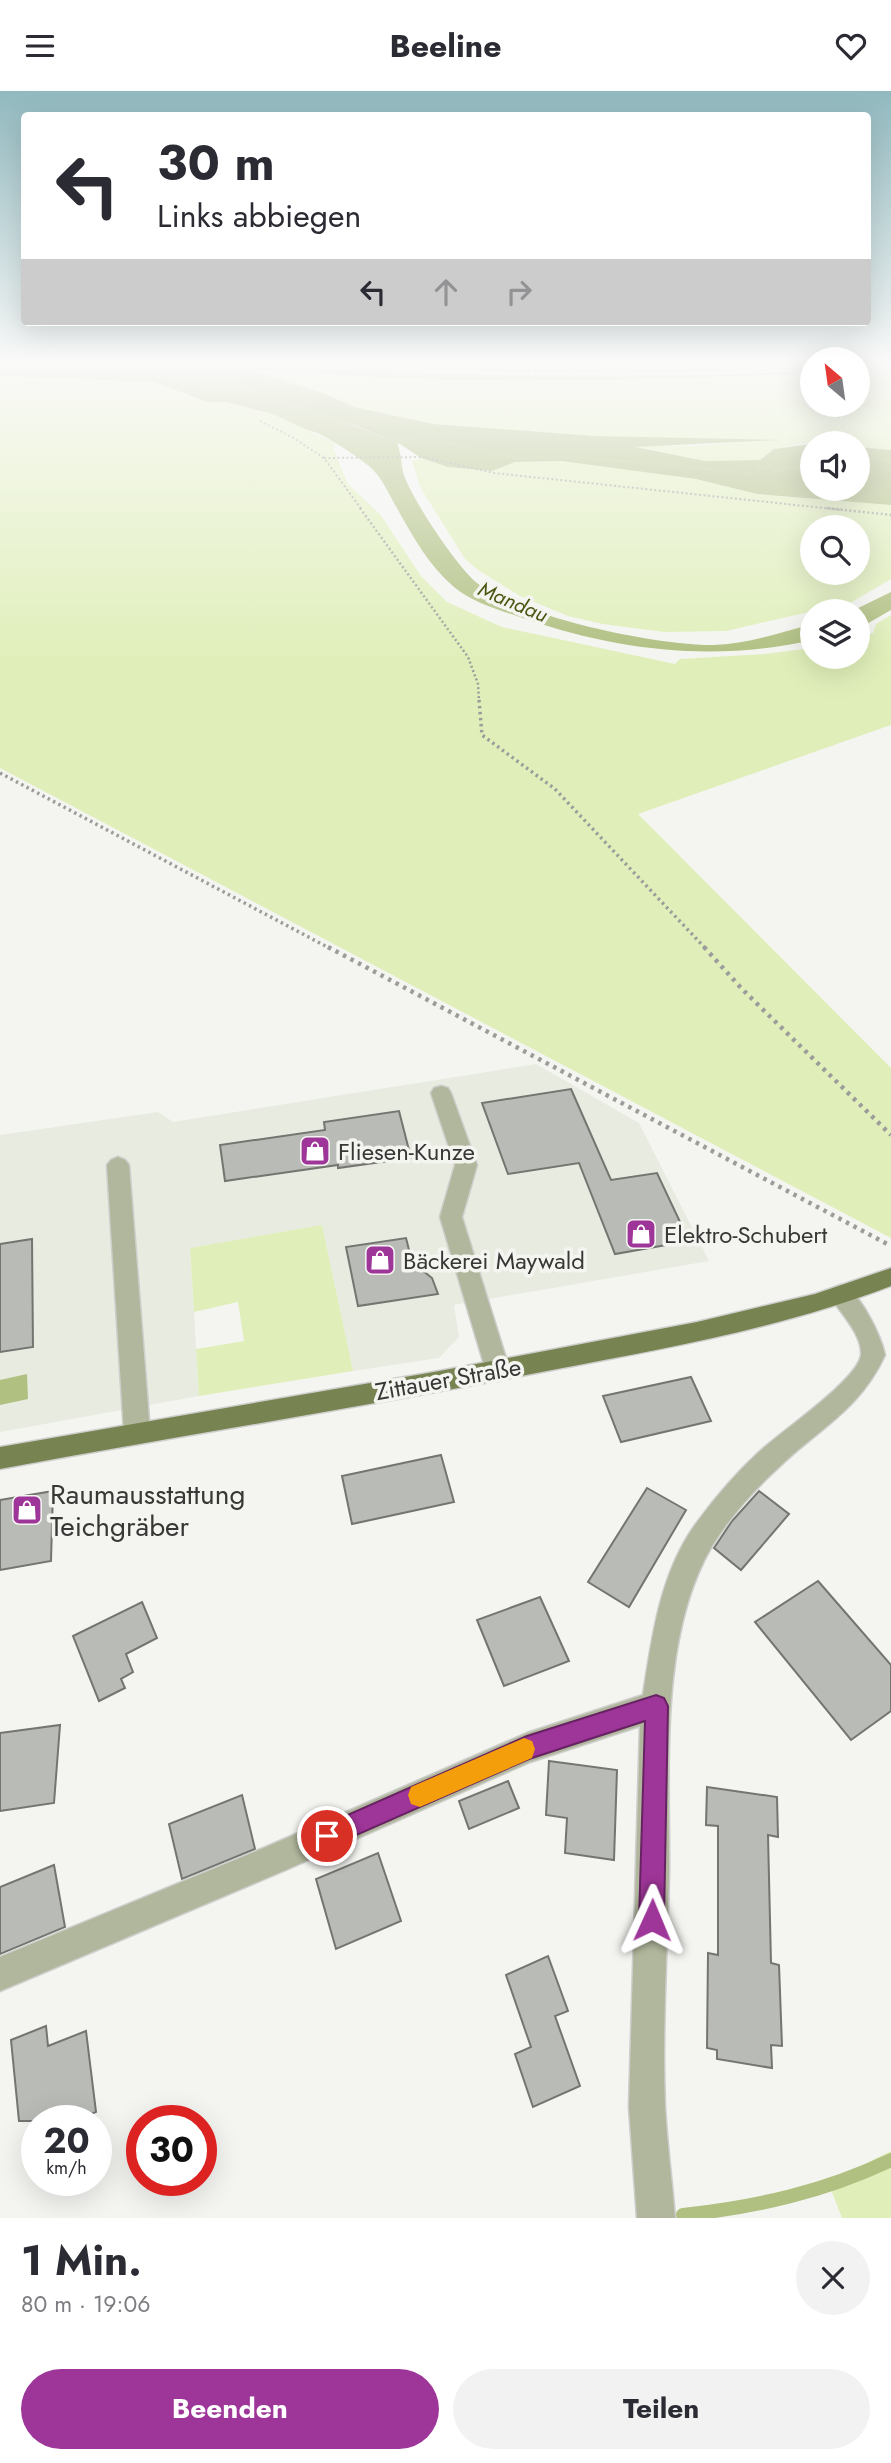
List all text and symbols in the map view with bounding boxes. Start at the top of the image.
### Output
text: Beeline [389,23,502,69]
icon: menu [21,27,59,65]
icon: heart [832,27,870,65]
text: 30 m [157,128,275,198]
icon: left [42,140,133,231]
text: Links abbiegen [157,193,361,239]
icon: left [354,273,392,311]
icon: ahead [427,273,465,311]
icon: right [500,273,538,311]
north arrow [800,347,870,417]
map controls [800,347,870,669]
button: sound [800,431,870,501]
button: search [800,515,870,585]
water label: Mandau [474,574,553,630]
button: layers [800,599,870,669]
shop icon: Fliesen-Kunze [298,1134,332,1168]
place label: Fliesen-Kunze [338,1134,475,1169]
shop icon: Elektro-Schubert [624,1217,658,1251]
place label: Elektro-Schubert [664,1217,828,1252]
shop icon: Bäckerei Maywald [363,1243,397,1277]
place label: Bäckerei Maywald [403,1243,585,1278]
street label: Zittauer Straße [372,1349,524,1409]
place label: Raumausstattung Teichgräber [50,1474,245,1547]
shop icon: Raumausstattung Teichgräber [10,1493,44,1527]
pin [297,1806,357,1866]
icon: arrive [308,1817,346,1855]
position arrow [615,1883,689,1957]
speed limit sign: 30 [126,2105,217,2196]
text: 20 [43,2116,90,2166]
text: km/h [46,2155,87,2181]
text: 1 Min. [21,2230,142,2291]
button: close [796,2241,870,2315]
text: 80 m · 19:06 [21,2287,150,2321]
button: Beenden [21,2369,439,2449]
button: Teilen [453,2369,870,2449]

